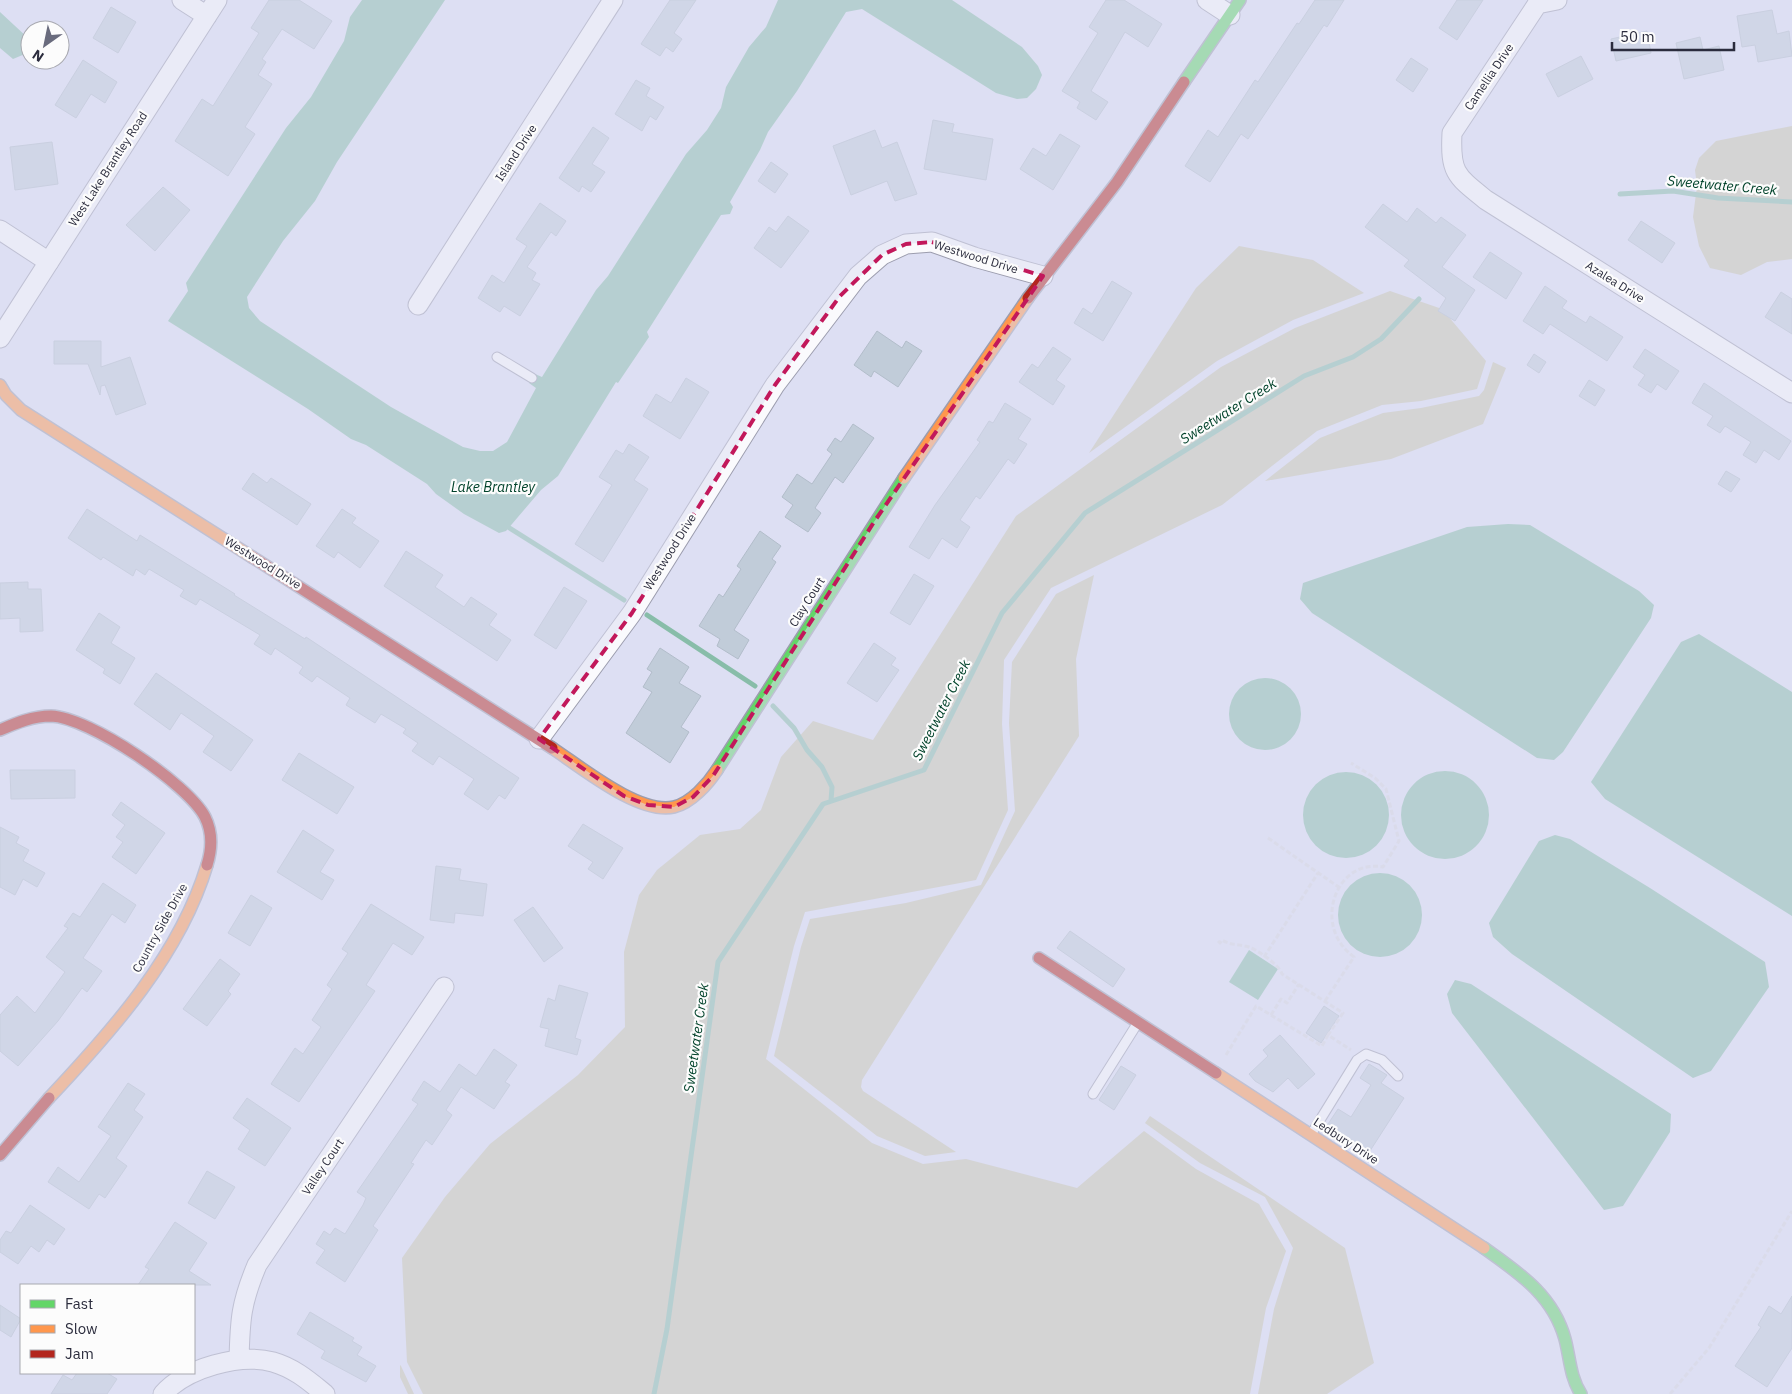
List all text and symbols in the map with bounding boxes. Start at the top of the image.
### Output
north arrow [20,20,70,70]
scale bar [1612,20,1734,52]
text: 50 m [1620,27,1655,46]
street label: Camellia Drive [1461,40,1517,113]
text: N [29,46,47,66]
street label: West Lake Brantley Road [65,109,150,229]
street label: Island Drive [492,121,540,184]
water label: Sweetwater Creek [1666,171,1778,199]
street label: Westwood Drive [932,237,1020,277]
street label: Azalea Drive [1583,258,1648,306]
water label: Sweetwater Creek [1176,374,1280,448]
water label: Lake Brantley [451,478,536,496]
street label: Westwood Drive [640,510,699,593]
street label: Westwood Drive [222,533,305,592]
street label: Clay Court [785,574,828,629]
water label: Sweetwater Creek [908,656,974,763]
street label: Country Side Drive [129,880,190,975]
water label: Sweetwater Creek [679,981,713,1094]
street label: Ledbury Drive [1311,1114,1382,1167]
street label: Valley Court [298,1136,347,1198]
legend [20,1284,195,1374]
text: Fast [65,1294,93,1313]
text: Slow [65,1319,98,1338]
text: Jam [65,1344,94,1363]

